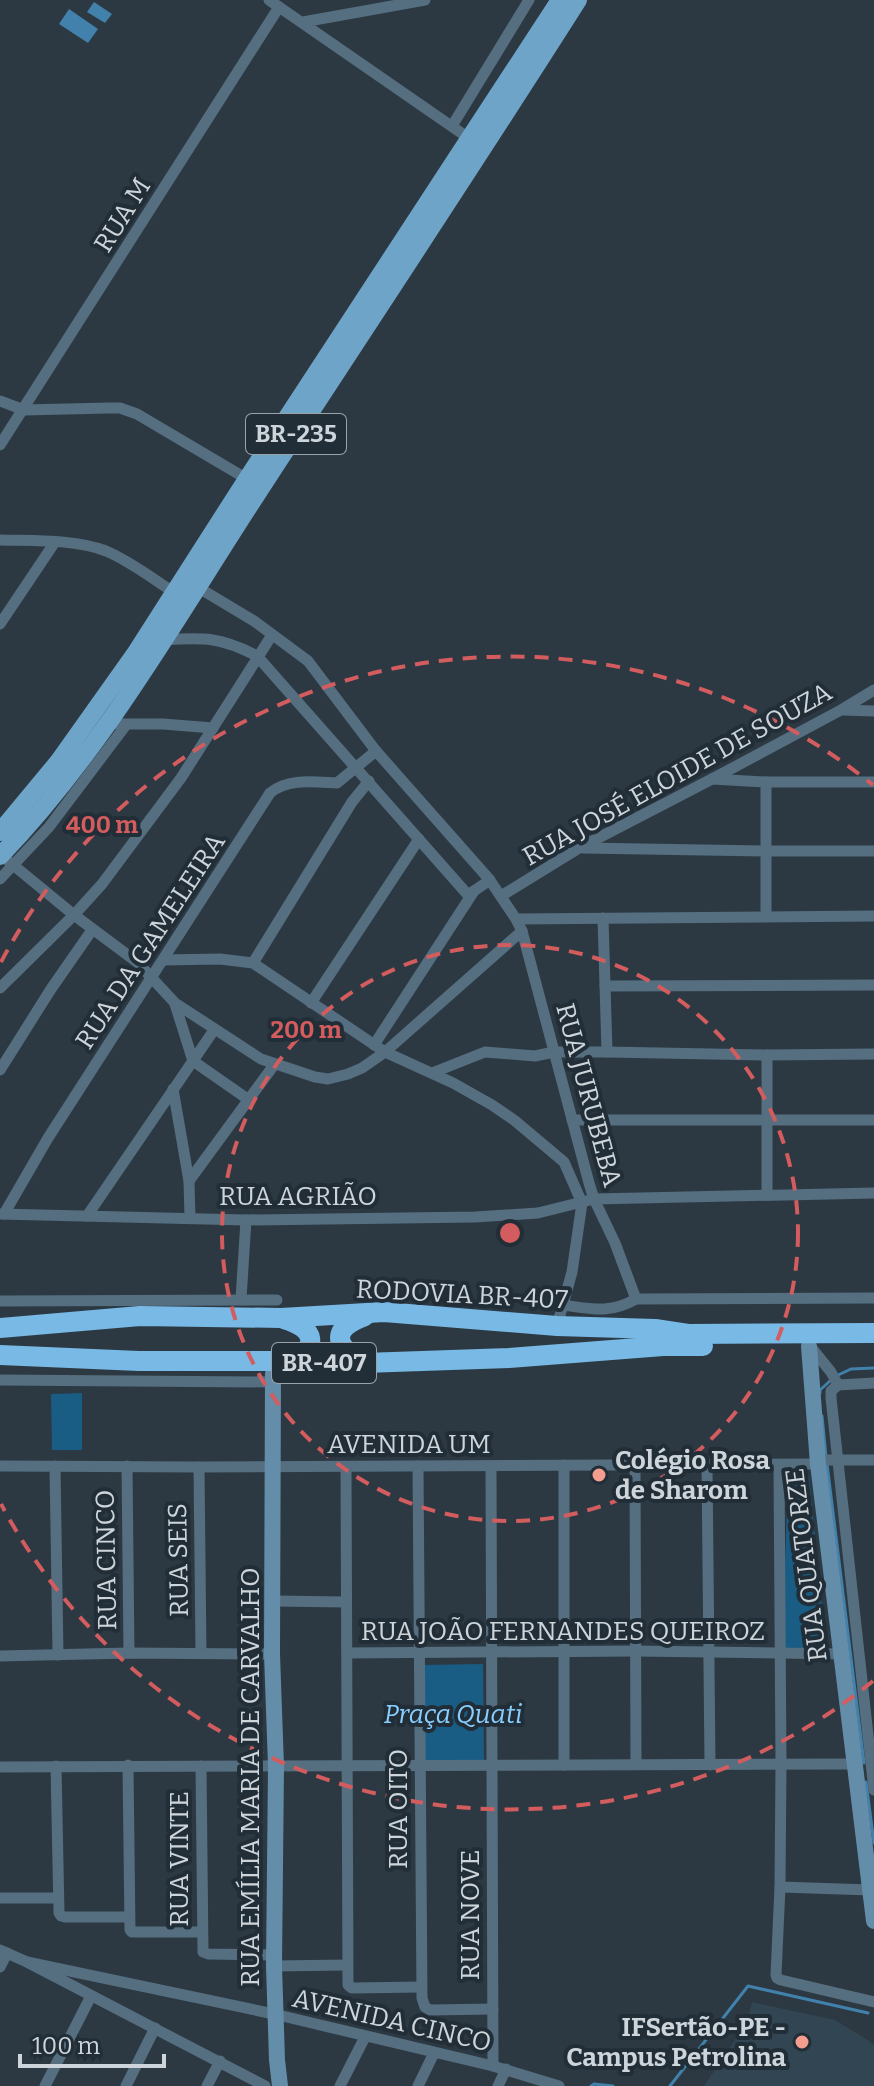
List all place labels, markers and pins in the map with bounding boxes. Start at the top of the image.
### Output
centre of rings [496,1219,524,1247]
place label: Colégio Rosa de Sharom [615,1445,771,1506]
marker: Colégio Rosa de Sharom [590,1466,608,1484]
place label: IFSertão-PE - Campus Petrolina [566,2012,786,2073]
marker: IFSertão-PE - Campus Petrolina [793,2033,811,2051]

